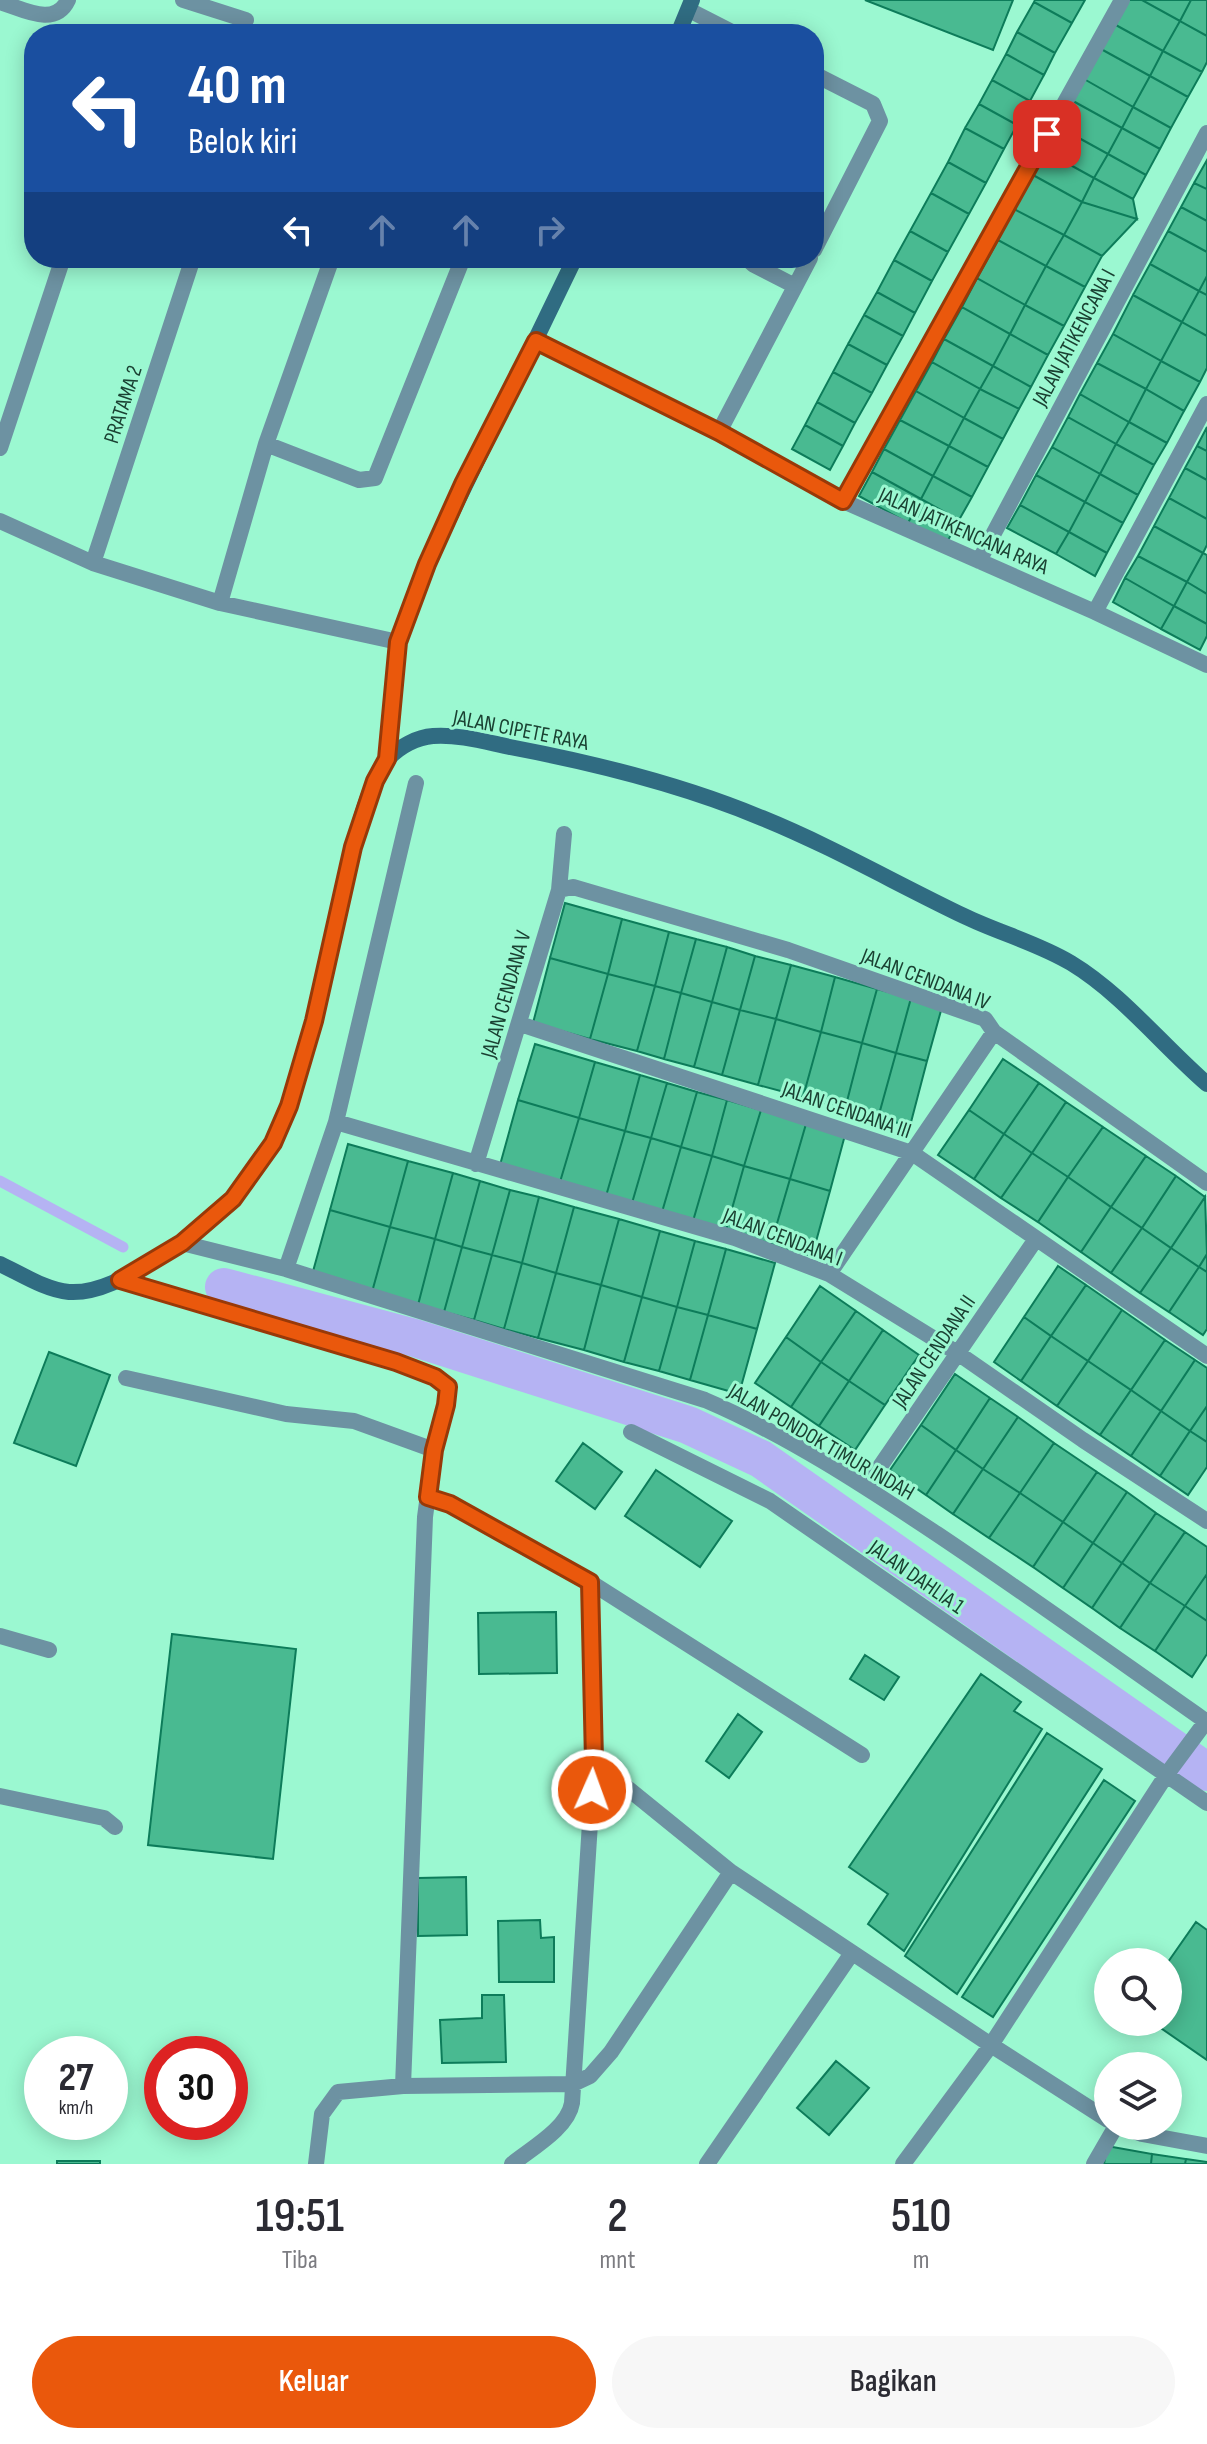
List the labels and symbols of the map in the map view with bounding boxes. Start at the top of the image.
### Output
pin [1013,100,1081,168]
street label: JALAN JATIKENCANA I [1026,264,1122,412]
street label: PRATAMA 2 [98,362,149,447]
street label: JALAN JATIKENCANA RAYA [873,481,1053,581]
street label: JALAN CIPETE RAYA [450,704,591,757]
street label: JALAN CENDANA V [475,927,538,1062]
street label: JALAN CENDANA IV [856,942,994,1016]
street label: JALAN CENDANA III [777,1075,915,1145]
street label: JALAN CENDANA I [718,1202,846,1273]
street label: JALAN CENDANA II [886,1290,982,1414]
street label: JALAN PONDOK TIMUR INDAH [722,1377,919,1507]
street label: JALAN DAHLIA 1 [862,1534,969,1620]
position arrow [550,1748,634,1832]
speed limit sign: 30 [144,2036,248,2140]

